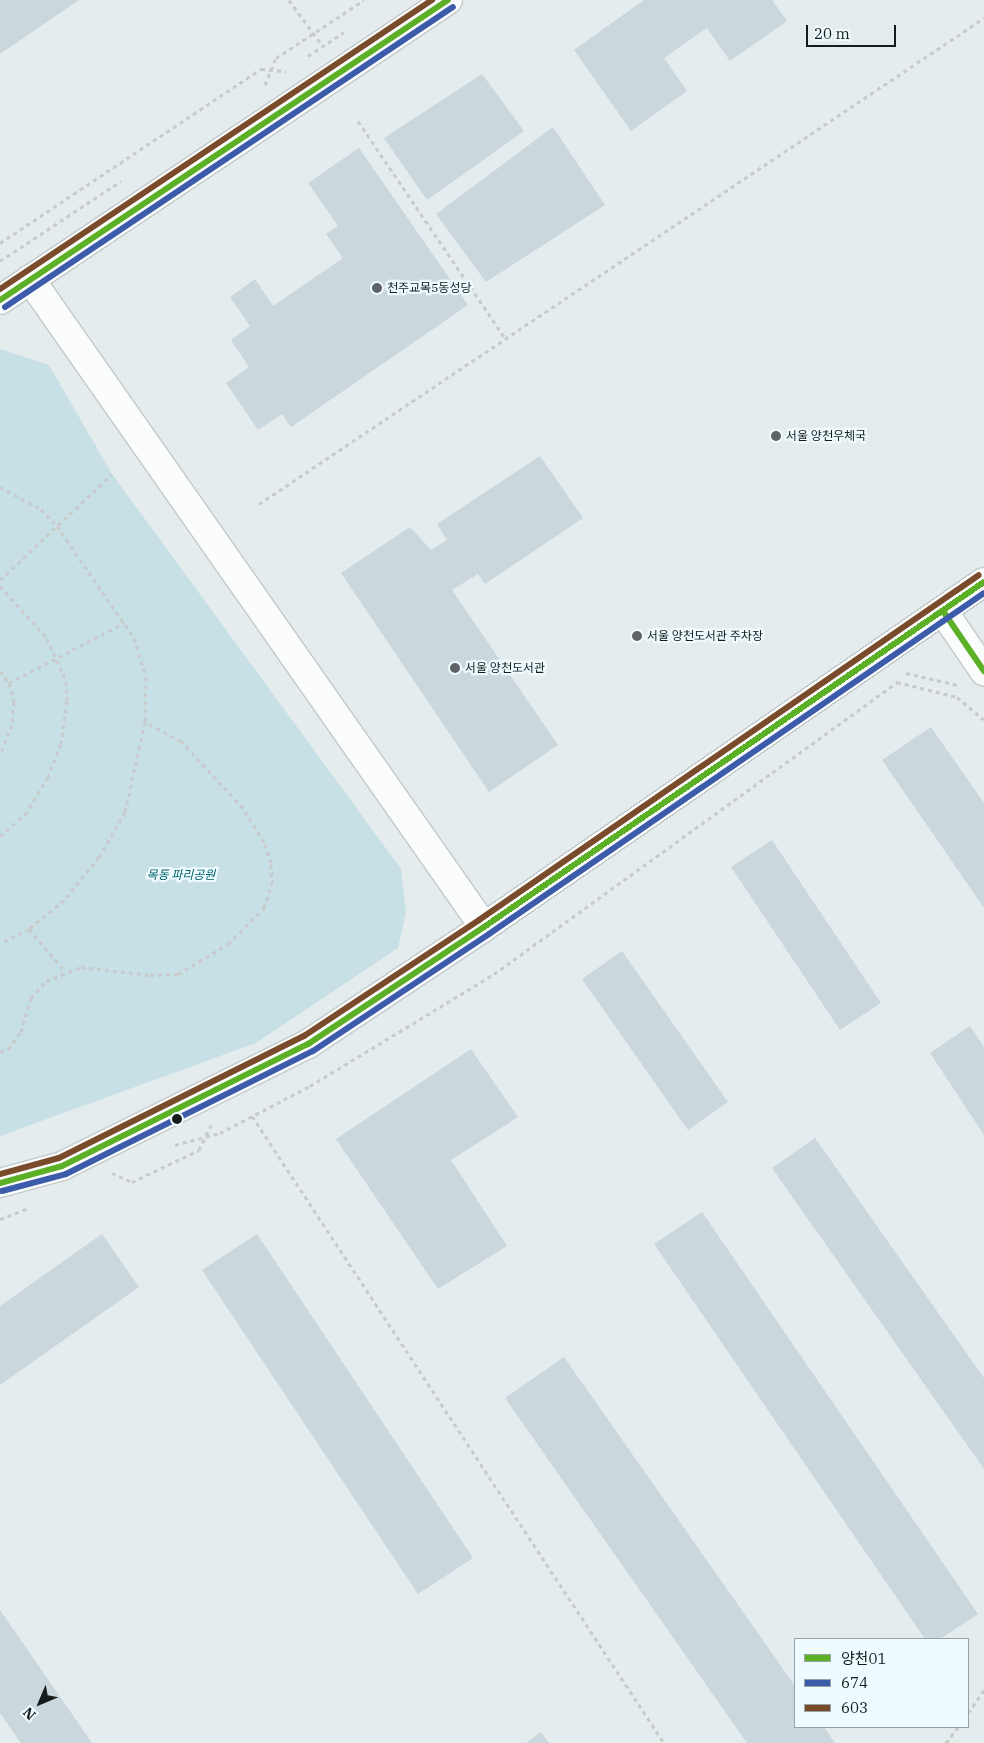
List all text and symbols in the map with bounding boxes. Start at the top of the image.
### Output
scale bar [809,15,899,47]
text: 20 m [814,24,850,43]
place label: 천주교목5동성당 [387,281,471,295]
marker: 천주교목5동성당 [371,282,383,294]
place label: 서울 양천우체국 [786,429,866,443]
marker: 서울 양천우체국 [770,430,782,442]
place label: 서울 양천도서관 주차장 [647,629,763,643]
marker: 서울 양천도서관 주차장 [631,630,643,642]
place label: 서울 양천도서관 [465,661,545,675]
marker: 서울 양천도서관 [449,662,461,674]
park label: 목동 파리공원 [147,868,215,882]
unlabelled marker [172,1114,182,1124]
legend [794,1638,969,1728]
text: 양천01 [841,1649,887,1668]
text: 674 [841,1673,868,1692]
north arrow [15,1678,65,1728]
text: 603 [841,1698,868,1717]
text: N [19,1703,40,1724]

